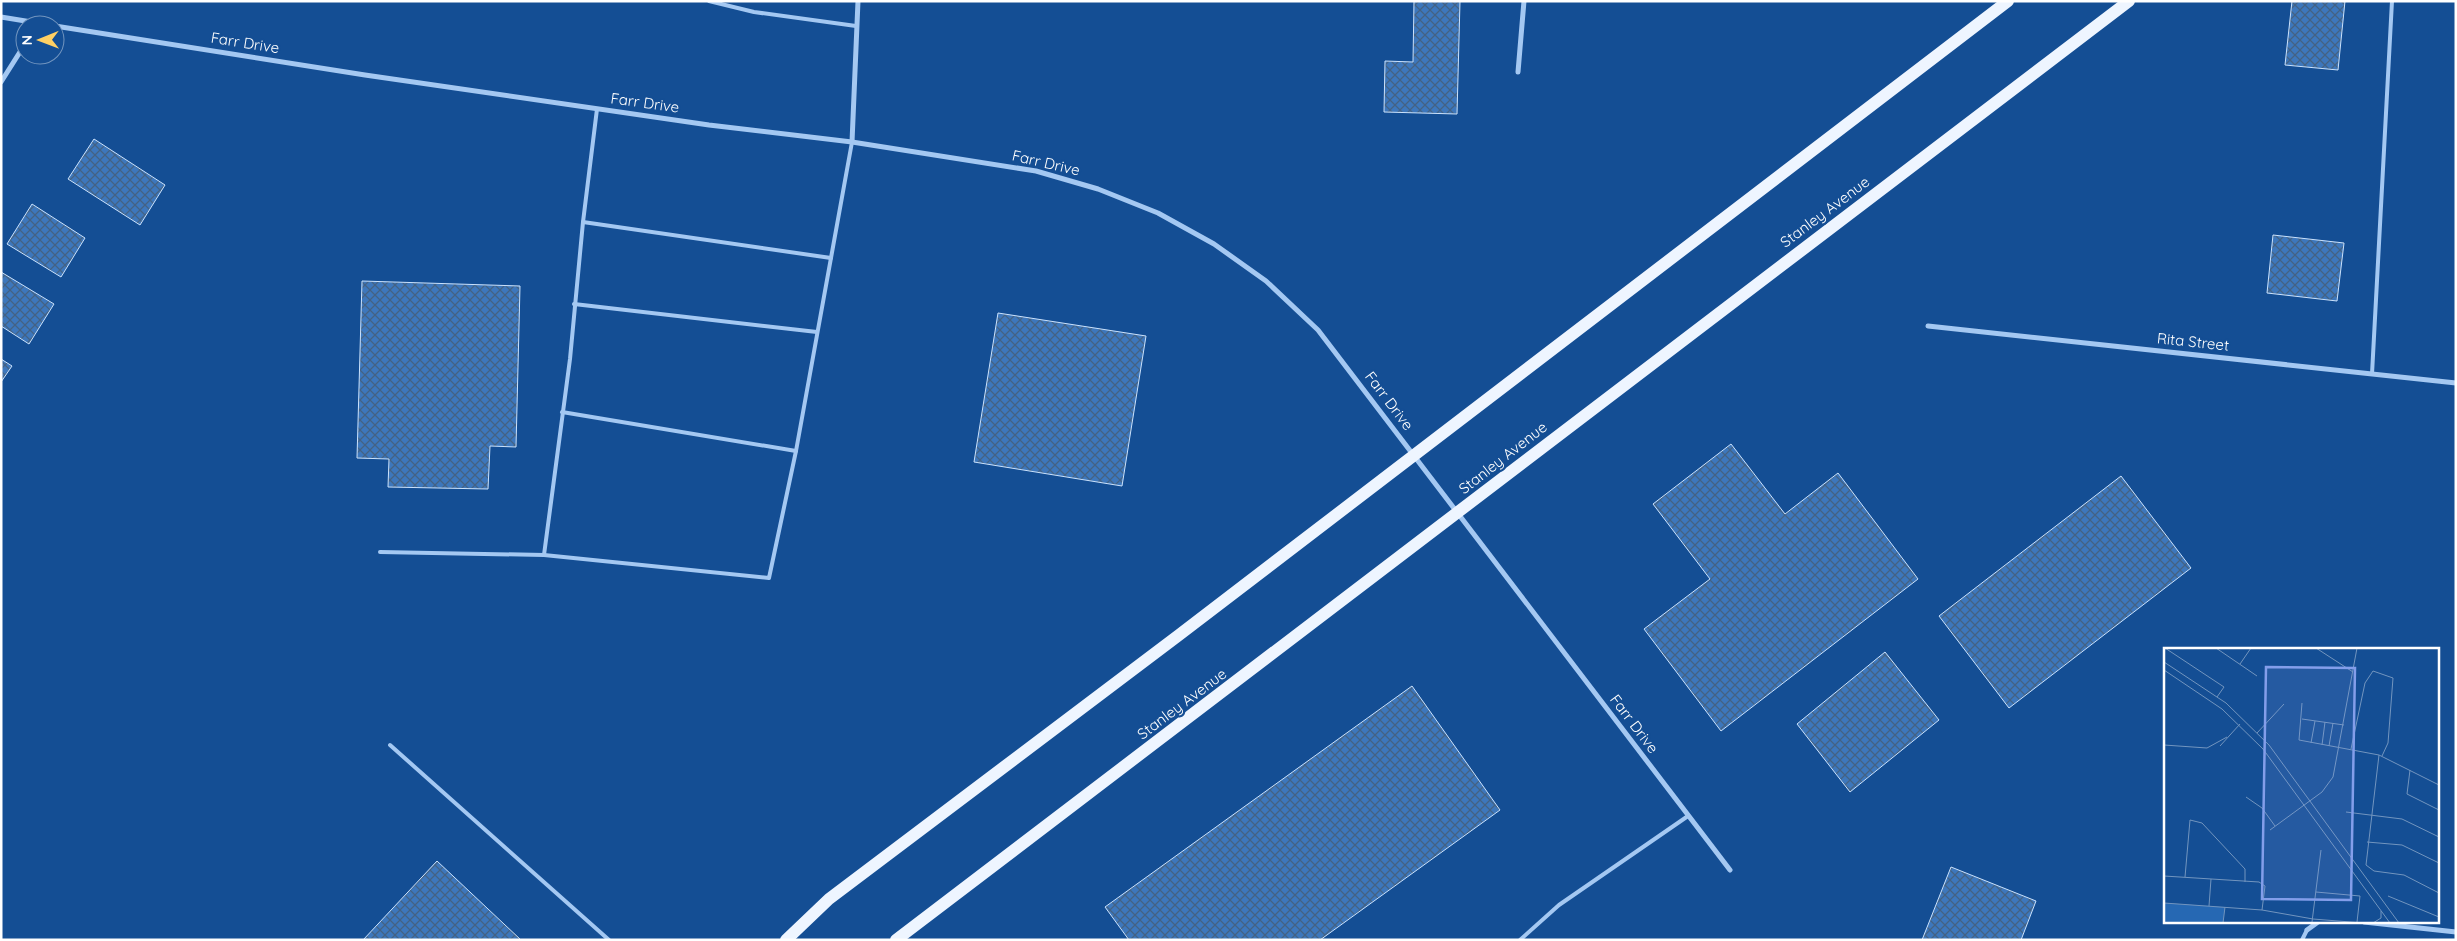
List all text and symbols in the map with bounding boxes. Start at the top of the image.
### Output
north arrow [15,15,65,65]
street label: Farr Drive [210,28,281,57]
text: N [18,35,36,46]
street label: Farr Drive [610,88,681,117]
street label: Farr Drive [1010,145,1082,180]
street label: Stanley Avenue [1776,172,1873,251]
street label: Rita Street [2156,328,2230,355]
street label: Farr Drive [1361,367,1418,434]
street label: Stanley Avenue [1455,417,1551,498]
inset map [2164,648,2440,924]
street label: Stanley Avenue [1133,664,1230,743]
street label: Farr Drive [1606,690,1663,757]

